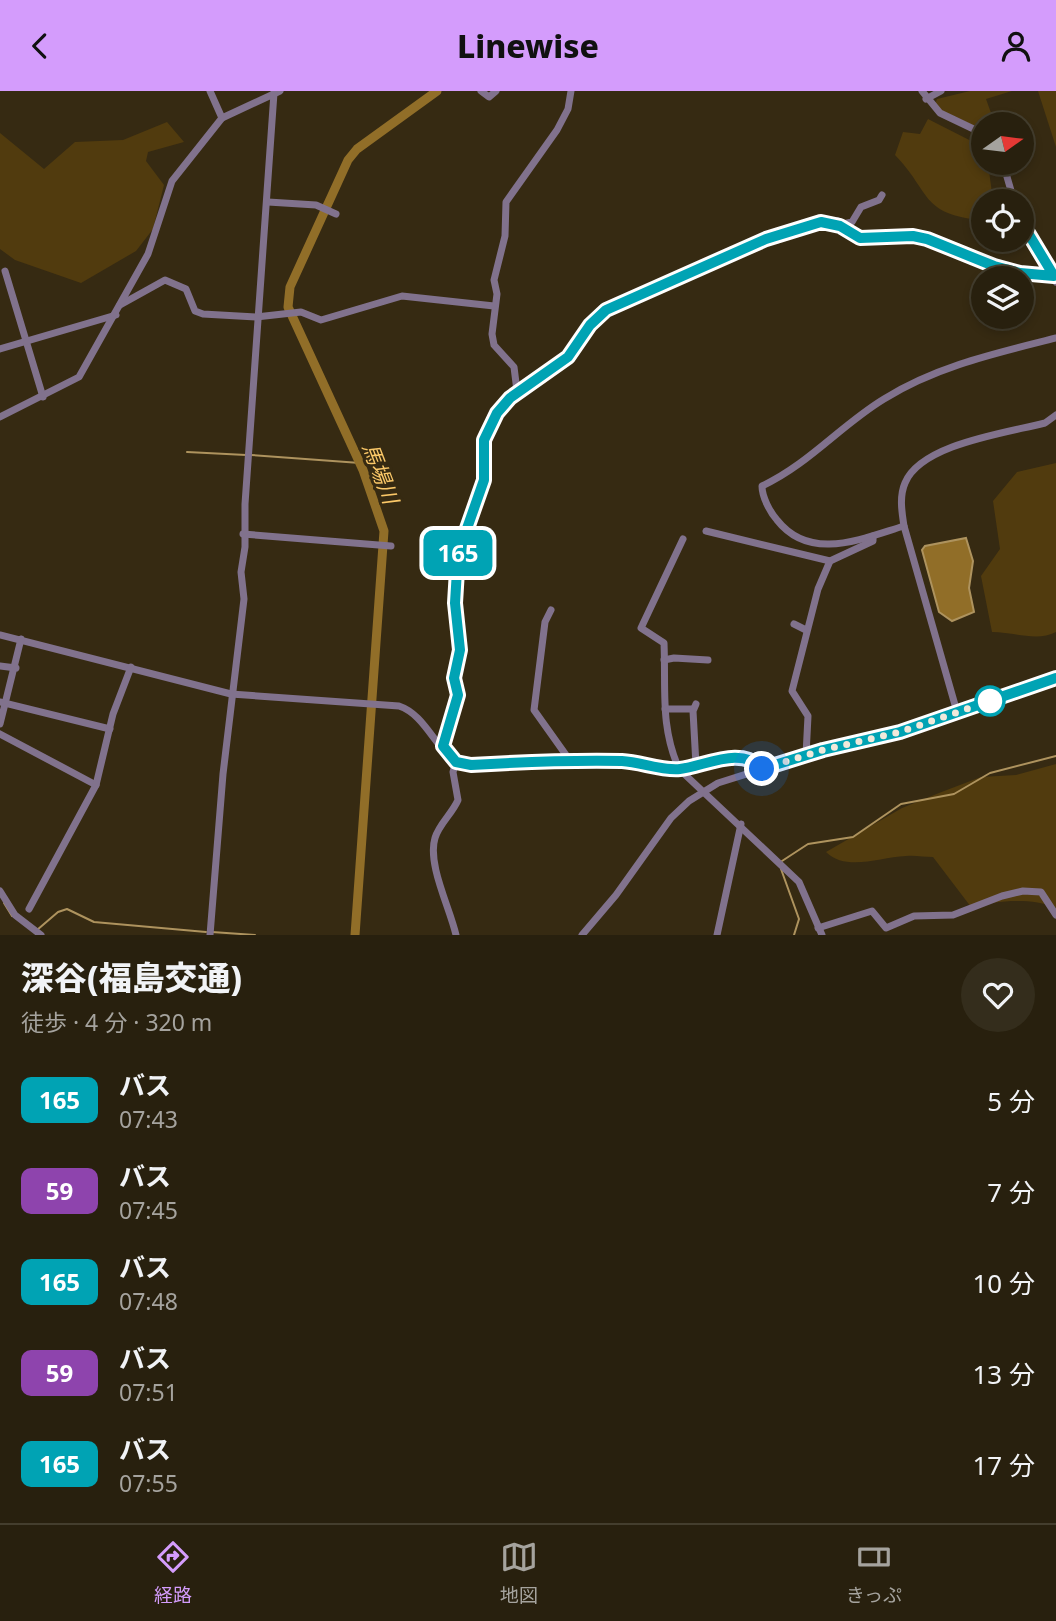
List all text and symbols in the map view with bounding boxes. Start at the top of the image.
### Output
text: Linewise [457,24,599,67]
icon: back [21,27,59,65]
icon: person [997,27,1035,65]
north arrow [971,112,1034,175]
map controls [971,112,1034,329]
button: locate [971,189,1034,252]
button: layers [971,266,1034,329]
water label: 馬場川 [357,439,406,509]
line badge: 165 [418,530,498,576]
text: 165 [437,536,479,569]
unlabelled marker [975,686,1005,716]
your location [744,751,779,786]
text: 深谷(福島交通) [21,955,242,1000]
button: heart [961,958,1035,1032]
text: 徒歩 · 4 分 · 320 m [21,1006,212,1038]
text: バス [119,1067,171,1103]
text: 165 [39,1083,80,1116]
text: 5 分 [987,1083,1035,1119]
text: 07:43 [119,1103,178,1135]
text: バス [119,1158,171,1194]
text: 59 [46,1174,73,1207]
text: 7 分 [987,1174,1035,1210]
text: 07:45 [119,1194,178,1226]
text: バス [119,1249,171,1285]
text: 165 [39,1265,80,1298]
text: 10 分 [972,1265,1035,1301]
text: 07:48 [119,1285,178,1317]
text: バス [119,1340,171,1376]
text: 59 [46,1356,73,1389]
text: 13 分 [972,1356,1035,1392]
text: 07:51 [119,1376,178,1408]
text: バス [119,1431,171,1467]
text: 165 [39,1447,80,1480]
text: 17 分 [972,1447,1035,1483]
text: 07:55 [119,1467,178,1499]
tab: 経路 [154,1538,192,1608]
tab: 地図 [500,1538,538,1608]
tab: きっぷ [846,1538,902,1608]

